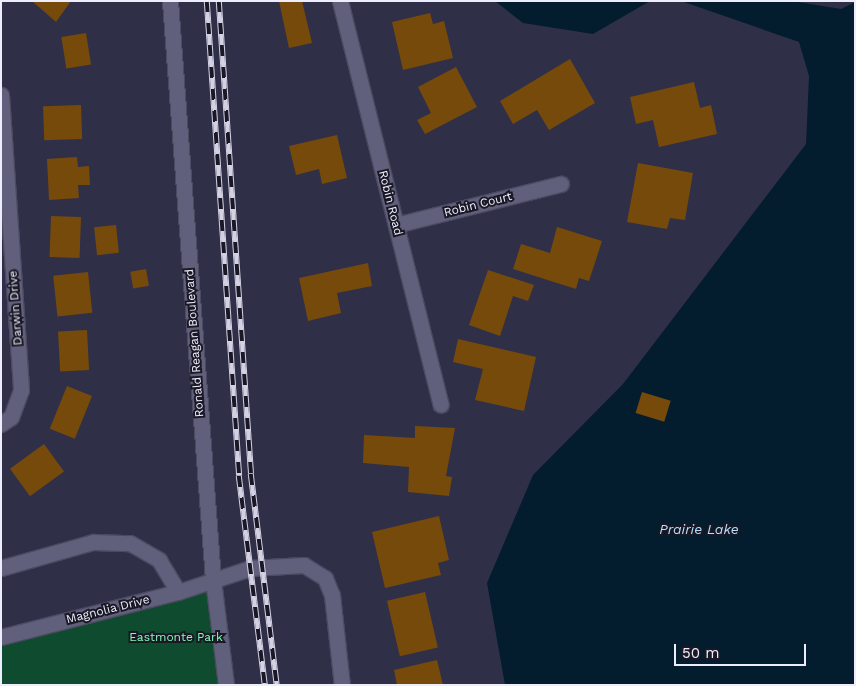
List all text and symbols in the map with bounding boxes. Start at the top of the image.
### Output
street label: Robin Road [375,169,405,237]
street label: Robin Court [442,190,514,220]
street label: Ronald Reagan Boulevard [183,268,207,418]
street label: Darwin Drive [6,270,26,346]
water label: Prairie Lake [659,521,739,537]
street label: Magnolia Drive [65,593,151,627]
park label: Eastmonte Park [129,631,223,645]
scale bar [676,634,808,666]
text: 50 m [682,644,719,662]

